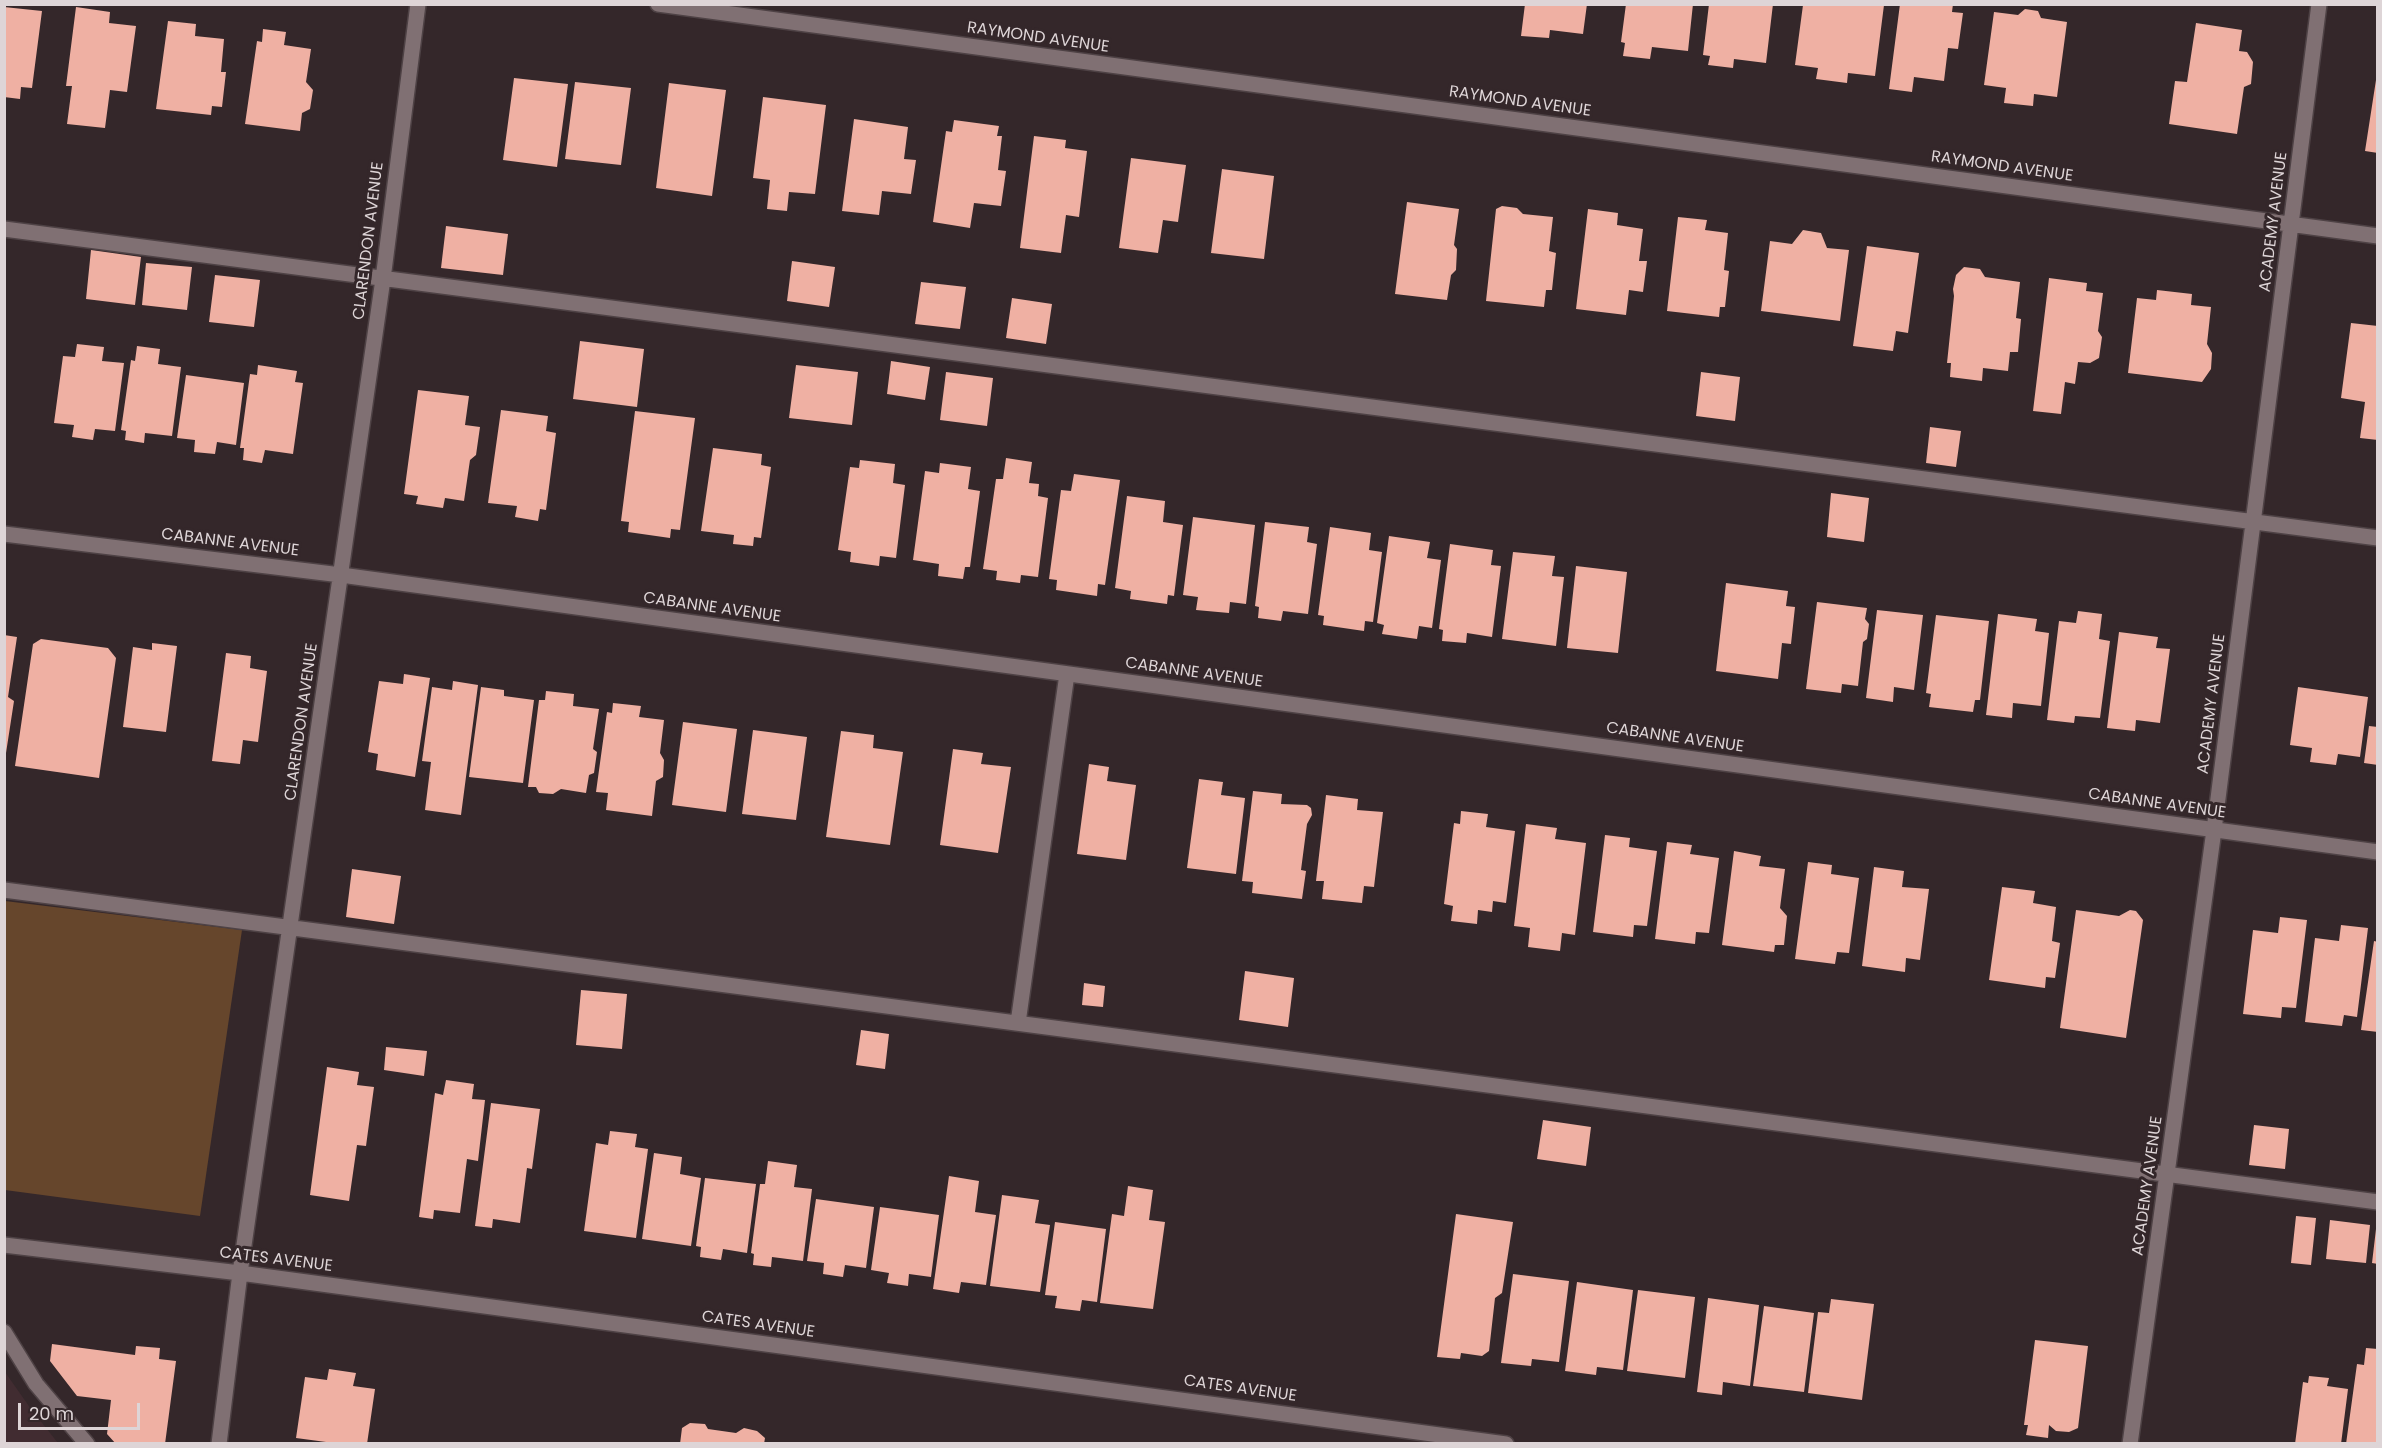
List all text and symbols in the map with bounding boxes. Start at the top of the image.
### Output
street label: RAYMOND AVENUE [966,19,1110,57]
street label: RAYMOND AVENUE [1448,83,1592,121]
street label: RAYMOND AVENUE [1930,148,2074,186]
street label: ACADEMY AVENUE [2256,151,2292,293]
street label: CLARENDON AVENUE [350,161,388,321]
street label: CABANNE AVENUE [160,525,300,561]
street label: CABANNE AVENUE [642,589,782,627]
street label: ACADEMY AVENUE [2194,633,2230,775]
street label: CLARENDON AVENUE [281,642,323,802]
street label: CABANNE AVENUE [1124,654,1264,692]
street label: CABANNE AVENUE [1605,719,1745,757]
street label: CABANNE AVENUE [2087,785,2227,823]
street label: ACADEMY AVENUE [2129,1115,2167,1257]
street label: CATES AVENUE [218,1244,334,1276]
street label: CATES AVENUE [700,1308,816,1342]
street label: CATES AVENUE [1182,1372,1298,1406]
scale bar [21,1391,142,1429]
text: 20 m [29,1401,74,1426]

